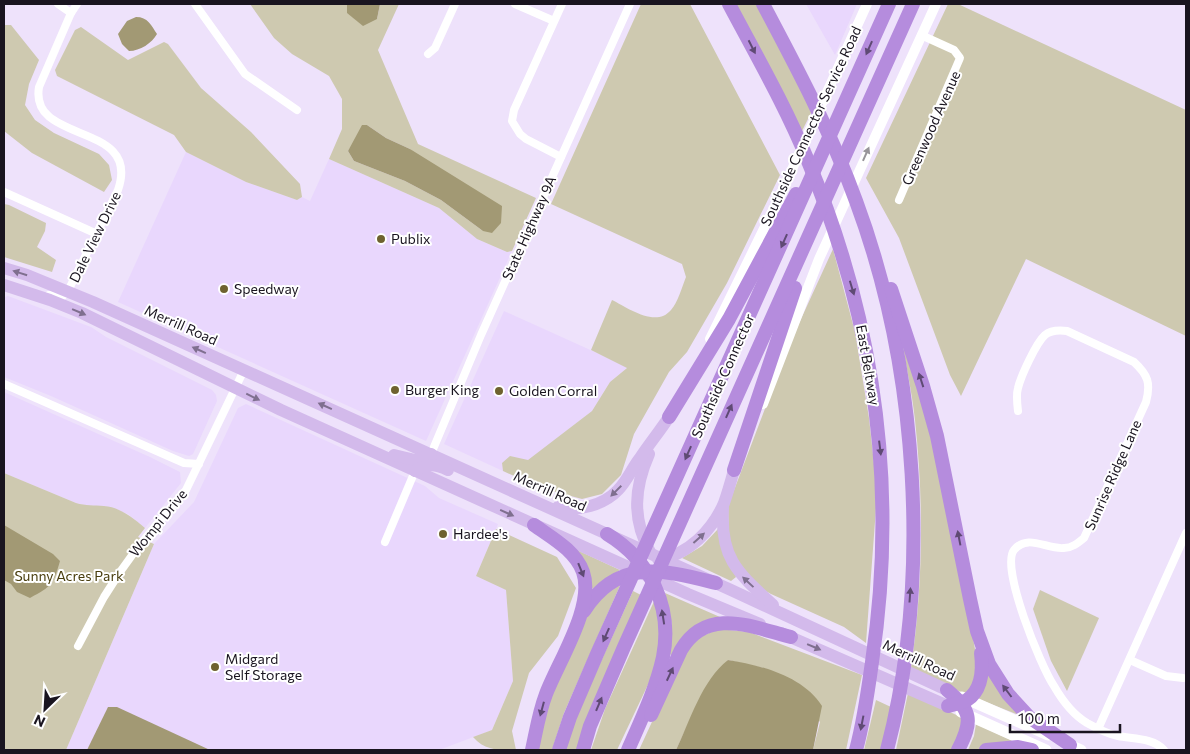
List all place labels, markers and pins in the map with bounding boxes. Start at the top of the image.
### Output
place label: Publix [391,230,431,247]
marker: Publix [375,233,387,245]
place label: Speedway [234,280,299,297]
marker: Speedway [218,283,230,295]
place label: Burger King [405,381,480,398]
place label: Golden Corral [509,382,597,399]
marker: Burger King [389,384,401,396]
marker: Golden Corral [493,385,505,397]
place label: Hardee's [453,525,508,542]
marker: Hardee's [437,528,449,540]
place label: Midgard Self Storage [225,650,302,683]
marker: Midgard Self Storage [209,661,221,673]

